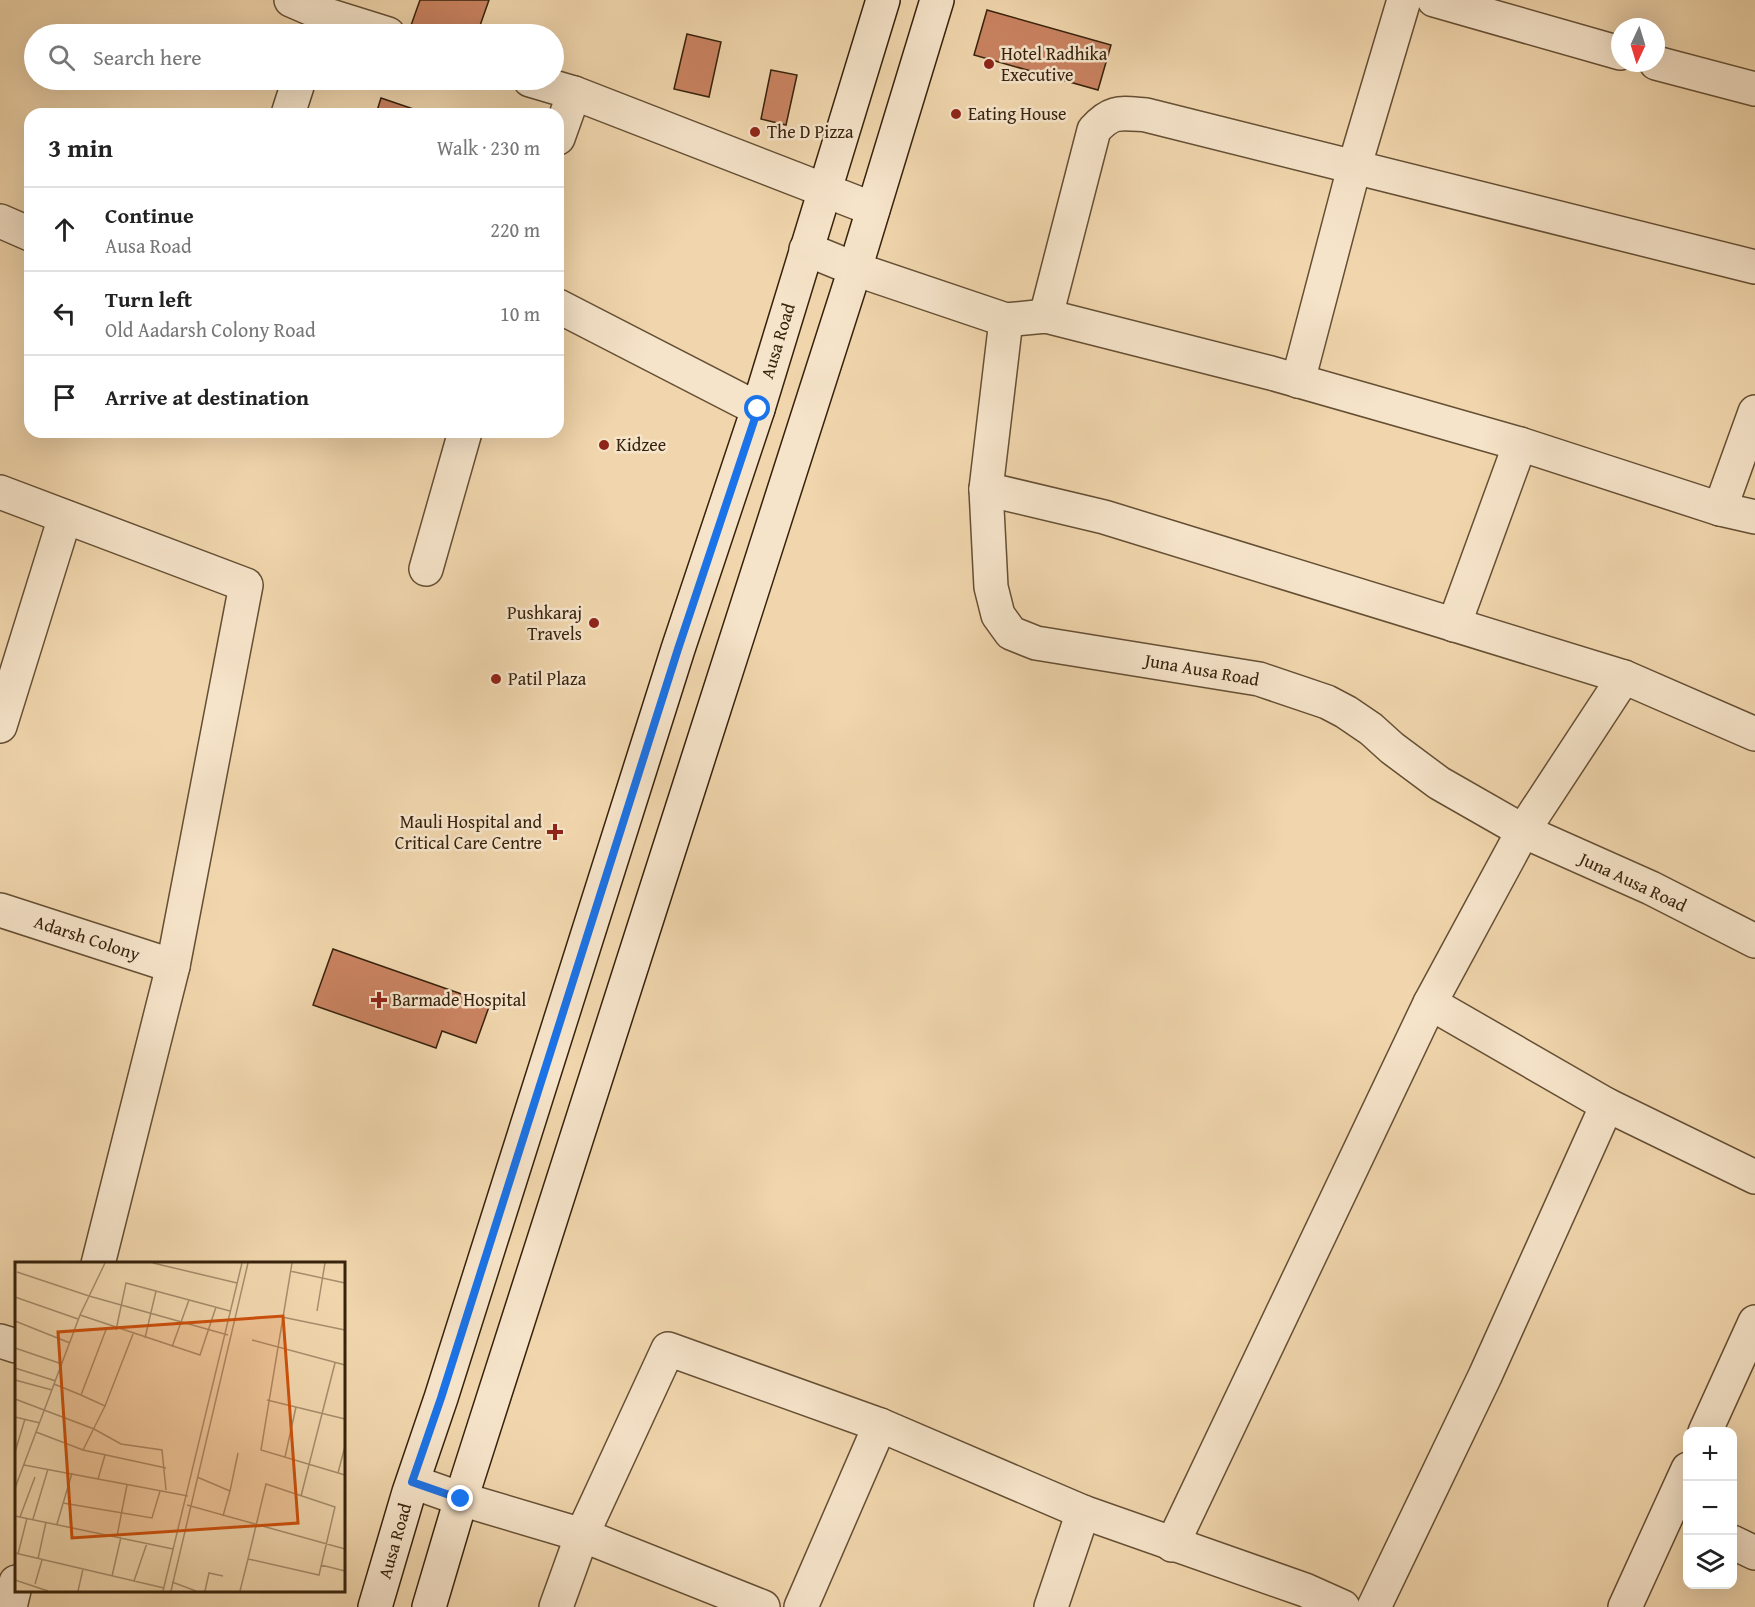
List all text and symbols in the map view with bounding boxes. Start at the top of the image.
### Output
north arrow [1611,18,1665,72]
search box [24,24,564,90]
place label: Hotel Radhika Executive [1001,40,1108,88]
icon: search [45,41,78,74]
text: Search here [93,41,202,73]
marker: Hotel Radhika Executive [982,57,996,71]
place label: Eating House [968,100,1067,127]
marker: Eating House [949,107,963,121]
place label: The D Pizza [767,118,854,145]
marker: The D Pizza [748,125,762,139]
text: 3 min [48,128,113,167]
text: Walk · 230 m [437,133,540,162]
text: Continue [105,199,194,231]
icon: ahead [48,213,81,246]
text: 220 m [490,215,540,244]
text: Ausa Road [105,231,192,260]
text: Turn left [105,283,192,315]
icon: left [48,297,81,330]
text: 10 m [500,299,540,328]
street label: Ausa Road [753,299,802,382]
text: Old Aadarsh Colony Road [105,315,316,344]
icon: arrive [48,381,81,414]
text: Arrive at destination [105,381,309,413]
route start [744,395,770,421]
place label: Kidzee [616,431,666,458]
marker: Kidzee [597,438,611,452]
place label: Pushkaraj Travels [507,599,582,647]
marker: Pushkaraj Travels [587,616,601,630]
street label: Juna Ausa Road [1141,646,1262,693]
place label: Patil Plaza [508,665,587,692]
marker: Patil Plaza [489,672,503,686]
place label: Mauli Hospital and Critical Care Centre [395,808,542,856]
marker: Mauli Hospital and Critical Care Centre [546,823,564,841]
street label: Juna Ausa Road [1573,844,1692,918]
street label: Adarsh Colony [31,908,144,967]
place label: Barmade Hospital [392,986,526,1013]
marker: Barmade Hospital [370,991,388,1009]
inset map [15,1262,345,1592]
map controls [1683,1427,1737,1589]
button: + [1683,1427,1737,1481]
button: − [1683,1481,1737,1535]
route end [447,1485,473,1511]
street label: Ausa Road [371,1499,418,1582]
button: layers [1683,1535,1737,1589]

